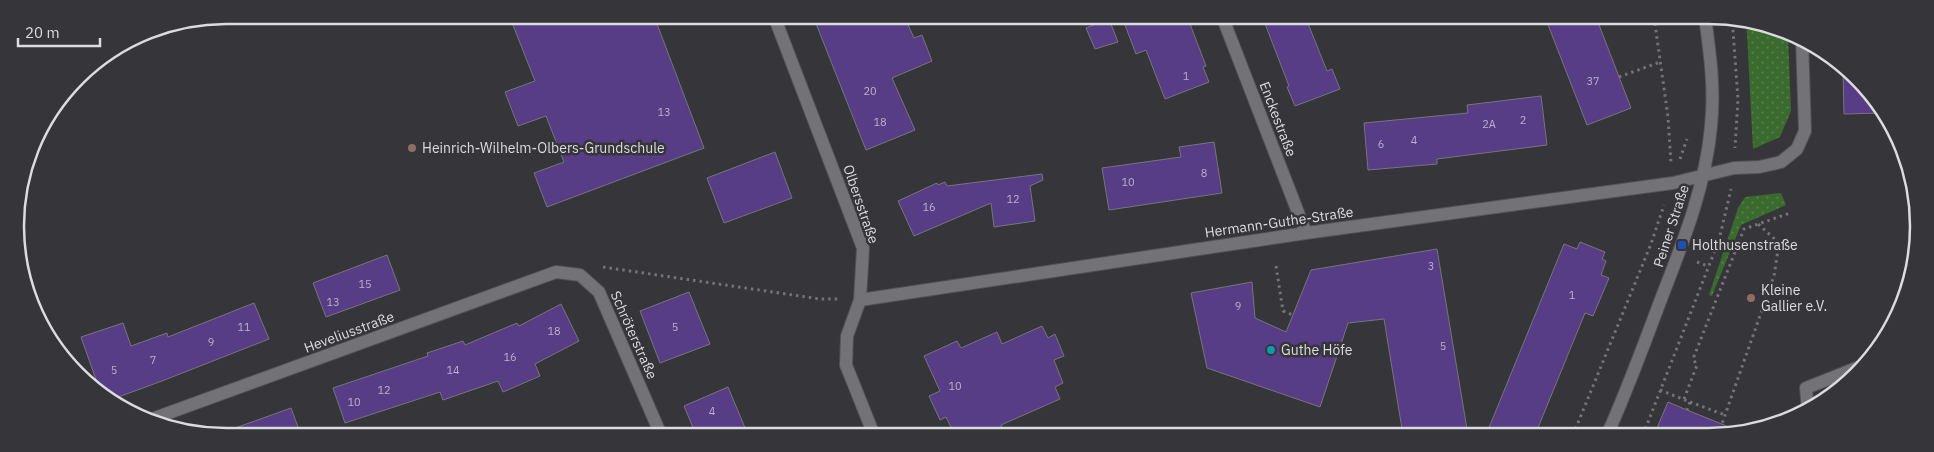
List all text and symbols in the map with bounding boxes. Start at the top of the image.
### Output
scale bar [18,15,100,47]
text: 20 m [25,23,60,42]
house number: 1 [1183,69,1190,83]
house number: 37 [1586,74,1600,88]
street label: Enckestraße [1255,79,1301,159]
house number: 20 [863,84,877,98]
house number: 13 [657,105,671,119]
house number: 2 [1520,113,1526,127]
house number: 18 [873,115,887,129]
house number: 2A [1482,117,1496,131]
house number: 4 [1411,133,1418,147]
house number: 6 [1378,137,1384,151]
place label: Heinrich-Wilhelm-Olbers-Grundschule [422,139,665,157]
marker: Heinrich-Wilhelm-Olbers-Grundschule [406,142,418,154]
street label: Olbersstraße [839,162,883,246]
house number: 8 [1201,166,1207,180]
house number: 10 [1121,175,1135,189]
street label: Peiner Straße [1649,182,1693,270]
house number: 12 [1006,192,1020,206]
house number: 16 [922,200,936,214]
street label: Hermann-Guthe-Straße [1203,203,1355,241]
place label: Holthusenstraße [1692,236,1798,254]
marker: Holthusenstraße [1676,239,1688,251]
house number: 3 [1428,259,1434,273]
house number: 15 [358,277,372,291]
place label: Kleine Gallier e.V. [1761,281,1827,315]
street label: Schröterstraße [607,288,662,382]
house number: 1 [1569,288,1576,302]
marker: Kleine Gallier e.V. [1745,292,1757,304]
house number: 13 [326,295,340,309]
house number: 9 [1235,299,1241,313]
street label: Heveliusstraße [301,307,397,357]
house number: 11 [237,320,251,334]
house number: 5 [672,320,678,334]
house number: 18 [547,324,561,338]
house number: 9 [208,335,214,349]
house number: 5 [1440,339,1446,353]
place label: Guthe Höfe [1281,341,1353,359]
marker: Guthe Höfe [1265,344,1277,356]
house number: 16 [503,350,517,364]
house number: 7 [150,353,156,367]
house number: 5 [111,363,117,377]
house number: 14 [446,363,460,377]
house number: 10 [948,379,962,393]
house number: 12 [377,383,391,397]
house number: 10 [347,395,361,409]
house number: 4 [709,404,716,418]

